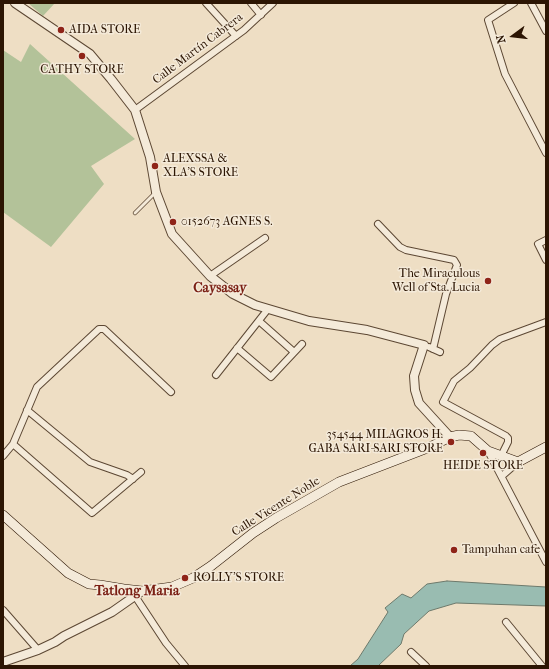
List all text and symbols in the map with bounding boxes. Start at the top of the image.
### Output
street label: Calle Martín Cabrera [150,10,246,88]
north arrow [493,16,533,56]
place label: AIDA STORE [69,23,140,37]
marker: AIDA STORE [56,25,66,35]
text: N [494,34,508,45]
marker: CATHY STORE [77,51,87,61]
place label: CATHY STORE [40,63,124,77]
place label: ALEXSSA & XLA'S STORE [163,152,238,180]
marker: ALEXSSA & XLA'S STORE [150,161,160,171]
place label: 0152673 AGNES S. [181,215,273,229]
marker: 0152673 AGNES S. [168,217,178,227]
place label: The Miraculous Well of Sta. Lucia [392,267,480,295]
marker: The Miraculous Well of Sta. Lucia [483,276,493,286]
district label: Caysasay [193,281,247,297]
place label: 354544 MILAGROS H. GABA SARI-SARI STORE [308,428,443,456]
marker: 354544 MILAGROS H. GABA SARI-SARI STORE [446,437,456,447]
marker: HEIDE STORE [478,448,488,458]
place label: HEIDE STORE [443,459,523,473]
street label: Calle Vicente Noble [229,474,323,540]
place label: Tampuhan cafe [462,543,540,557]
marker: Tampuhan cafe [449,545,459,555]
place label: ROLLY'S STORE [193,571,284,585]
marker: ROLLY'S STORE [180,573,190,583]
district label: Tatlong Maria [95,584,179,600]

